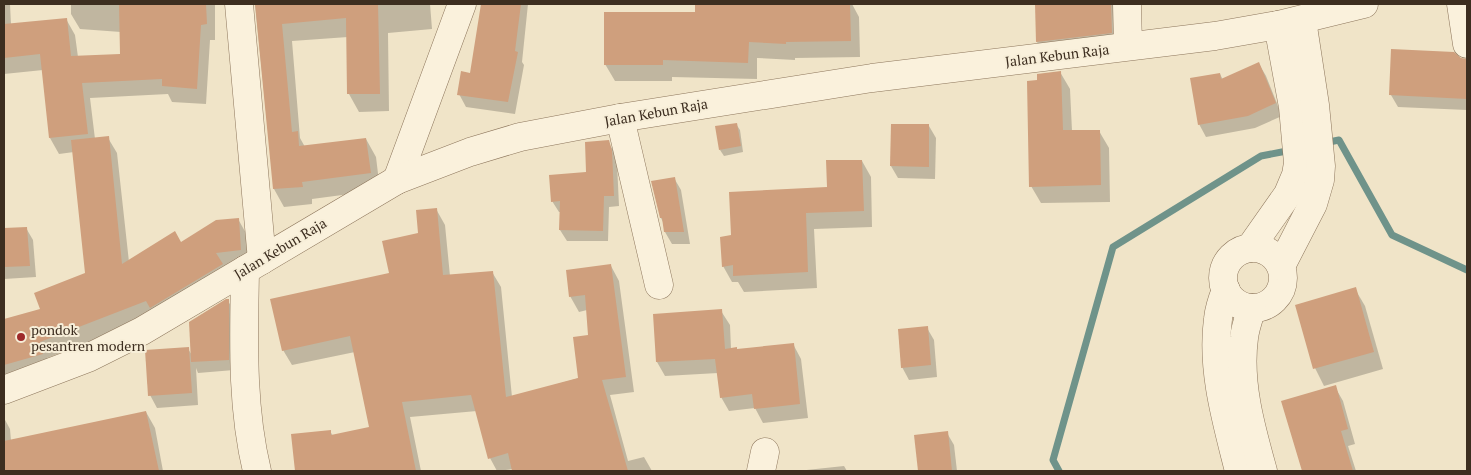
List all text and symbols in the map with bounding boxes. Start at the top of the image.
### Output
street label: Jalan Kebun Raja [1004,39,1110,71]
street label: Jalan Kebun Raja [603,94,709,130]
street label: Jalan Kebun Raja [230,213,330,283]
place label: pondok pesantren modern [31,320,146,355]
marker: pondok pesantren modern [15,331,27,343]

